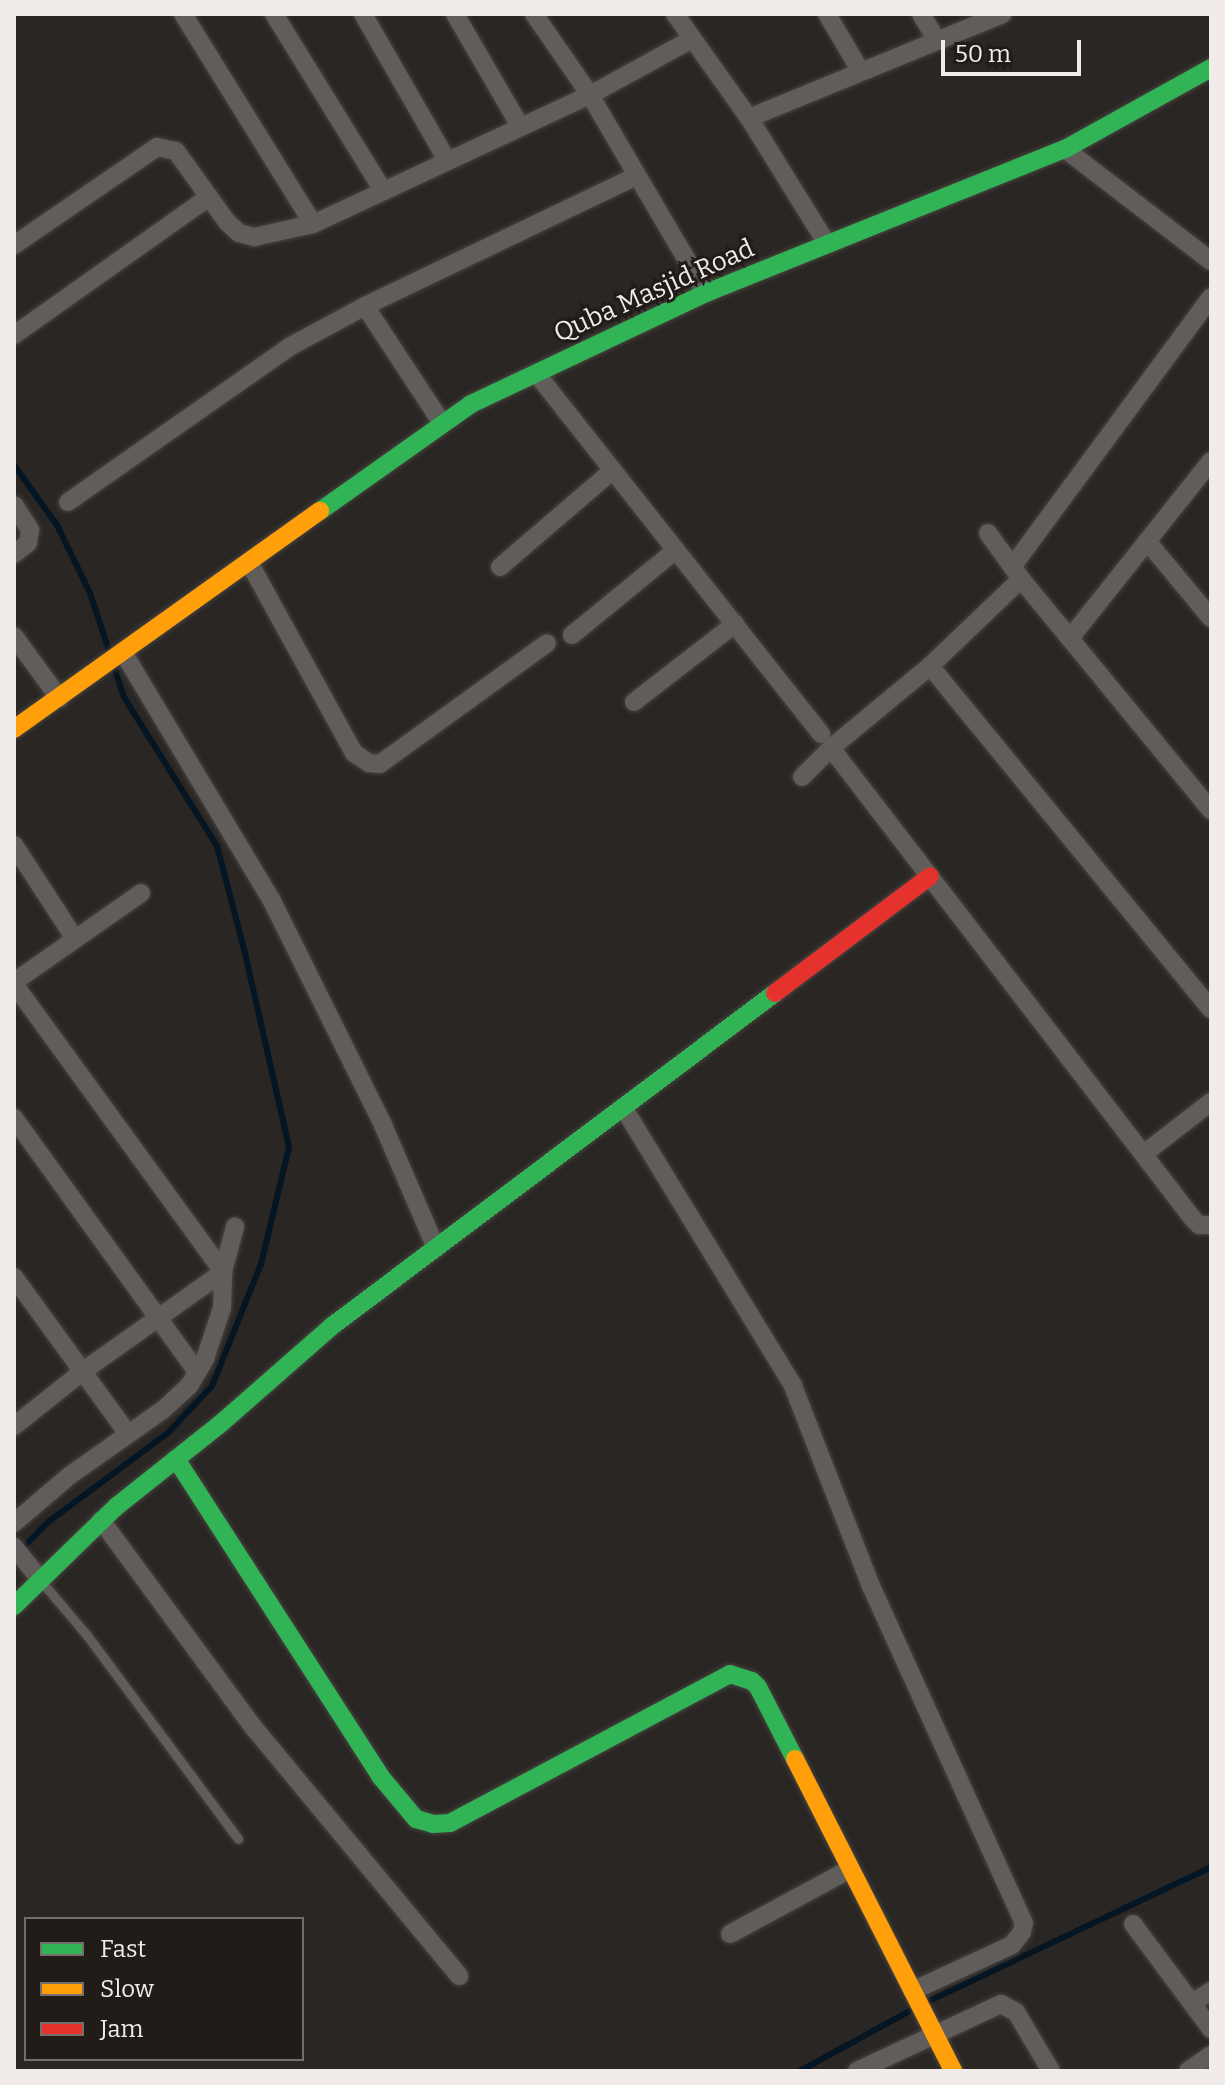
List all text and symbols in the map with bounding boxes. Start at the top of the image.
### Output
scale bar [945,24,1085,74]
text: 50 m [955,40,1011,68]
street label: Quba Masjid Road [549,233,759,349]
legend [24,1917,304,2061]
text: Fast [100,1935,146,1963]
text: Slow [100,1975,154,2003]
text: Jam [100,2015,143,2043]

